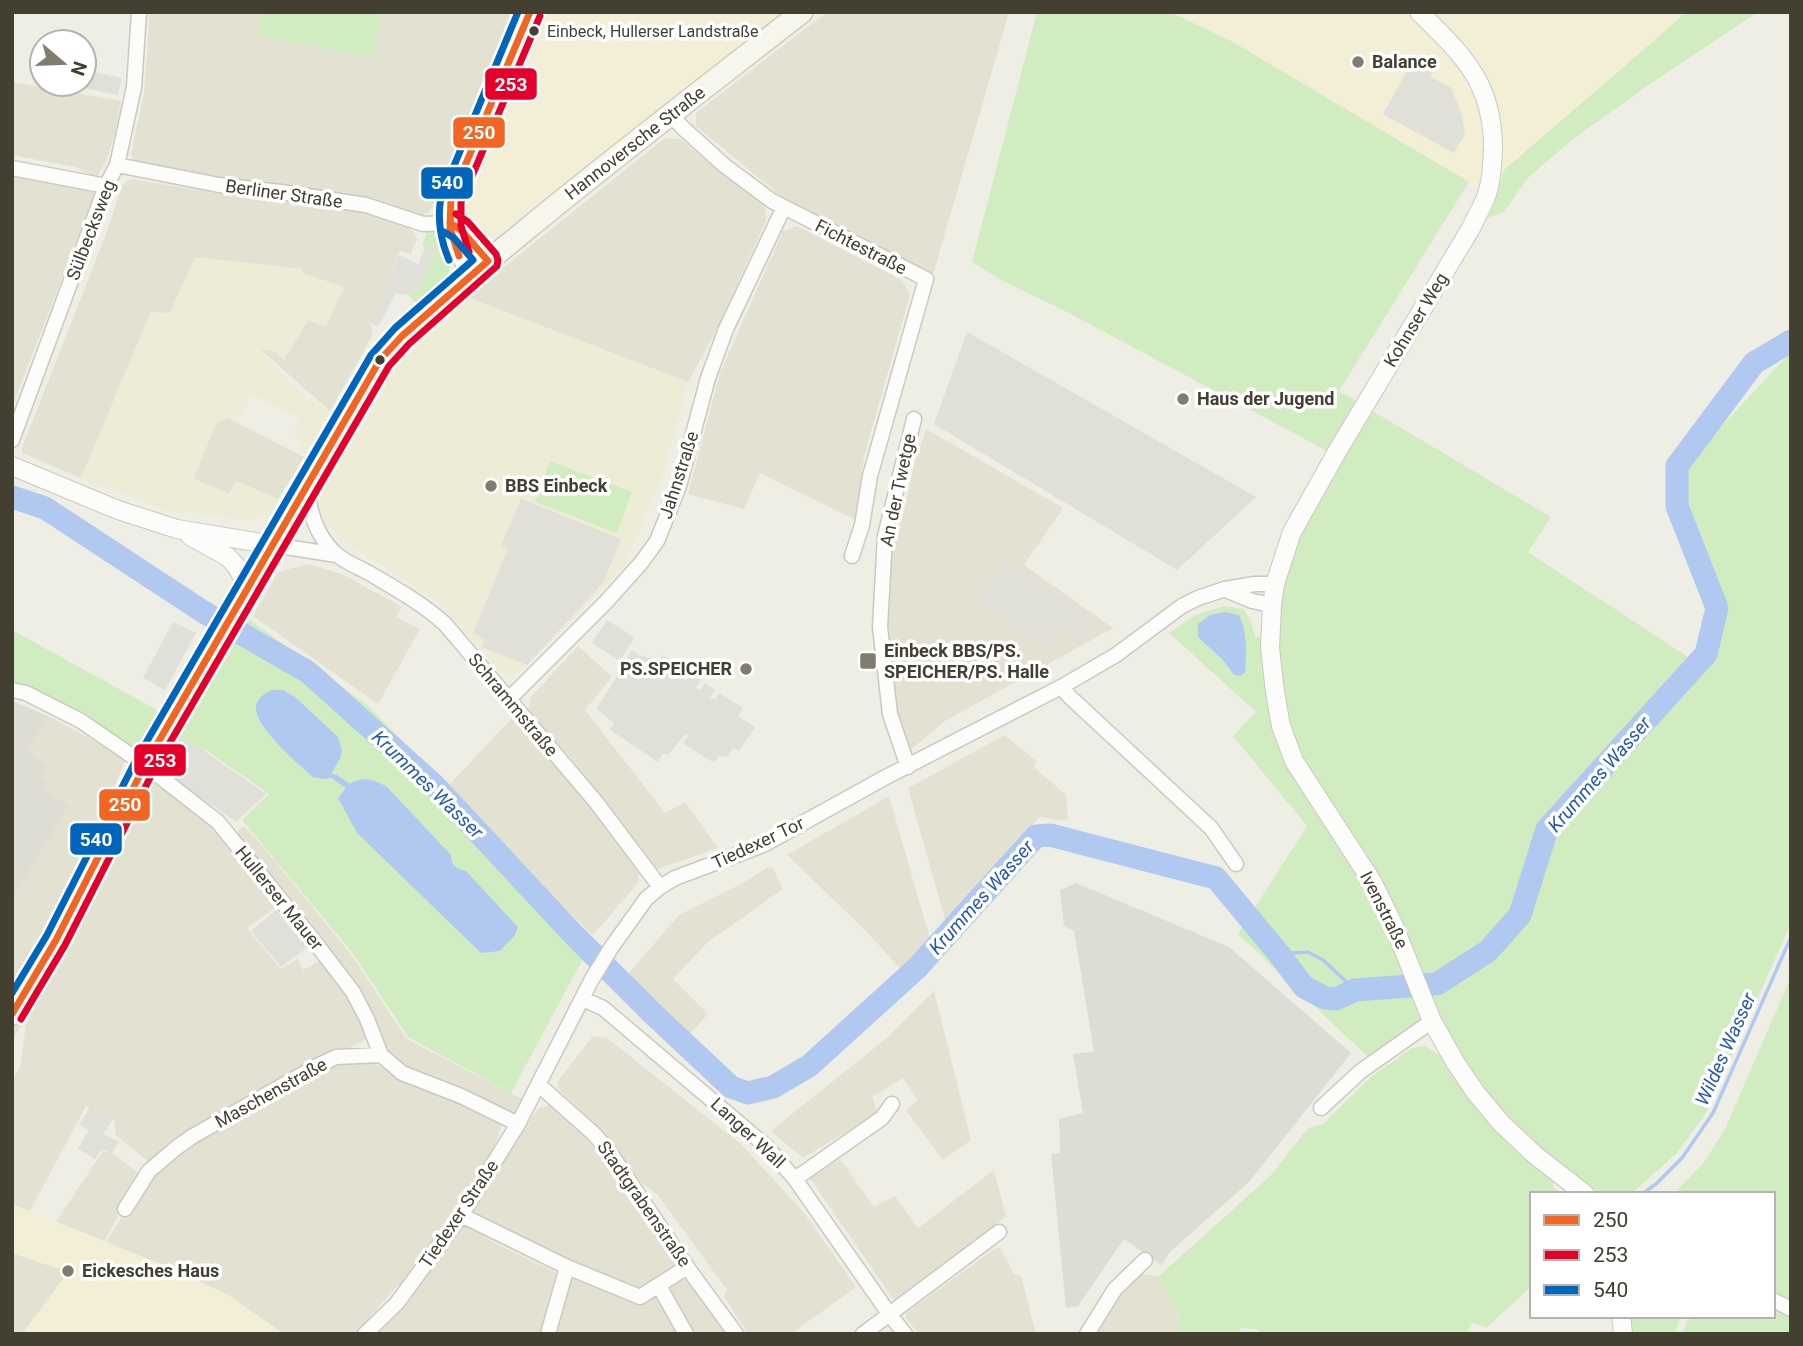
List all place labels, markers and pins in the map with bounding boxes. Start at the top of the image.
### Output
place label: Einbeck, Hullerser Landstraße [547,22,758,41]
marker: Einbeck, Hullerser Landstraße [527,24,541,38]
place label: Balance [1372,51,1437,72]
marker: Balance [1350,54,1366,70]
unlabelled marker [373,353,387,367]
place label: Haus der Jugend [1197,388,1334,409]
marker: Haus der Jugend [1175,391,1191,407]
place label: BBS Einbeck [505,475,608,496]
marker: BBS Einbeck [483,478,499,494]
place label: Einbeck BBS/PS. SPEICHER/PS. Halle [884,640,1049,682]
marker: Einbeck BBS/PS. SPEICHER/PS. Halle [858,651,878,671]
place label: PS.SPEICHER [620,658,732,679]
marker: PS.SPEICHER [738,661,754,677]
place label: Eickesches Haus [82,1260,219,1281]
marker: Eickesches Haus [60,1263,76,1279]

